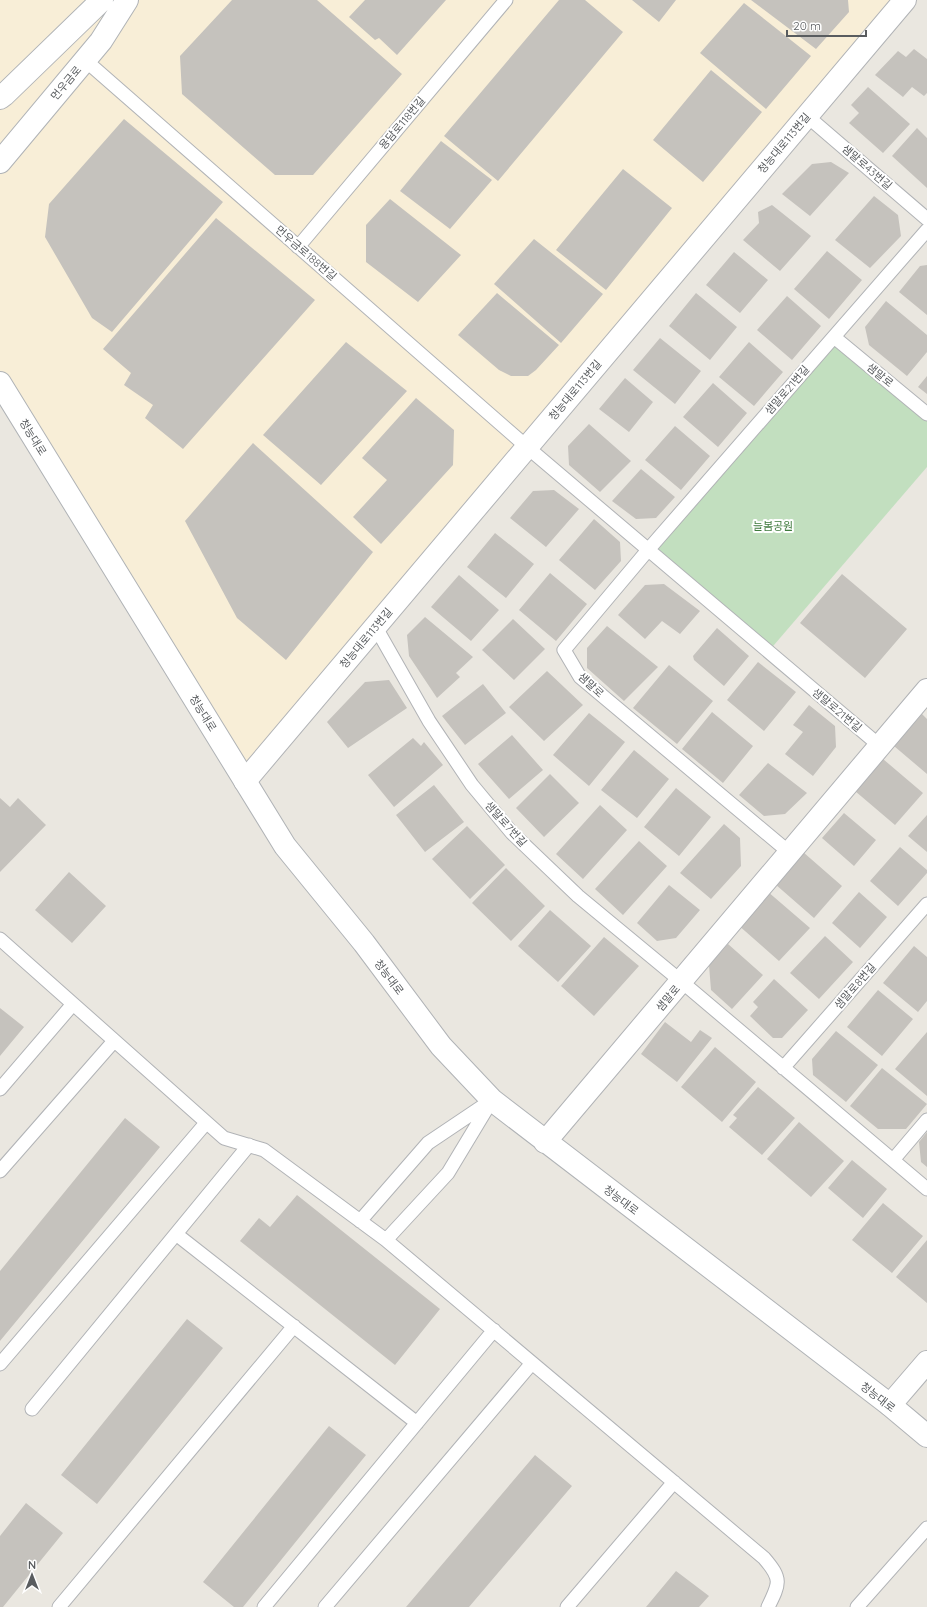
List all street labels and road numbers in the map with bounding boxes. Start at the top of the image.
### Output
street label: 먼우금로 [48,63,84,103]
street label: 용담로118번길 [376,94,428,152]
street label: 청능대로113번길 [755,110,813,176]
street label: 샘말로43번길 [839,141,895,193]
street label: 먼우금로188번길 [272,223,340,283]
street label: 청능대로113번길 [546,357,604,423]
street label: 샘말로 [864,360,896,390]
street label: 샘말로21번길 [762,362,812,418]
street label: 청능대로 [16,416,50,458]
street label: 청능대로113번길 [337,605,395,671]
street label: 샘말로 [575,670,607,700]
street label: 샘말로21번길 [809,685,865,735]
street label: 청능대로 [186,692,220,734]
street label: 샘말로7번길 [482,798,530,850]
street label: 청능대로 [371,957,407,997]
street label: 샘말로8번길 [831,960,879,1012]
street label: 샘말로 [653,982,683,1014]
street label: 청능대로 [601,1182,641,1218]
street label: 청능대로 [858,1379,898,1415]

